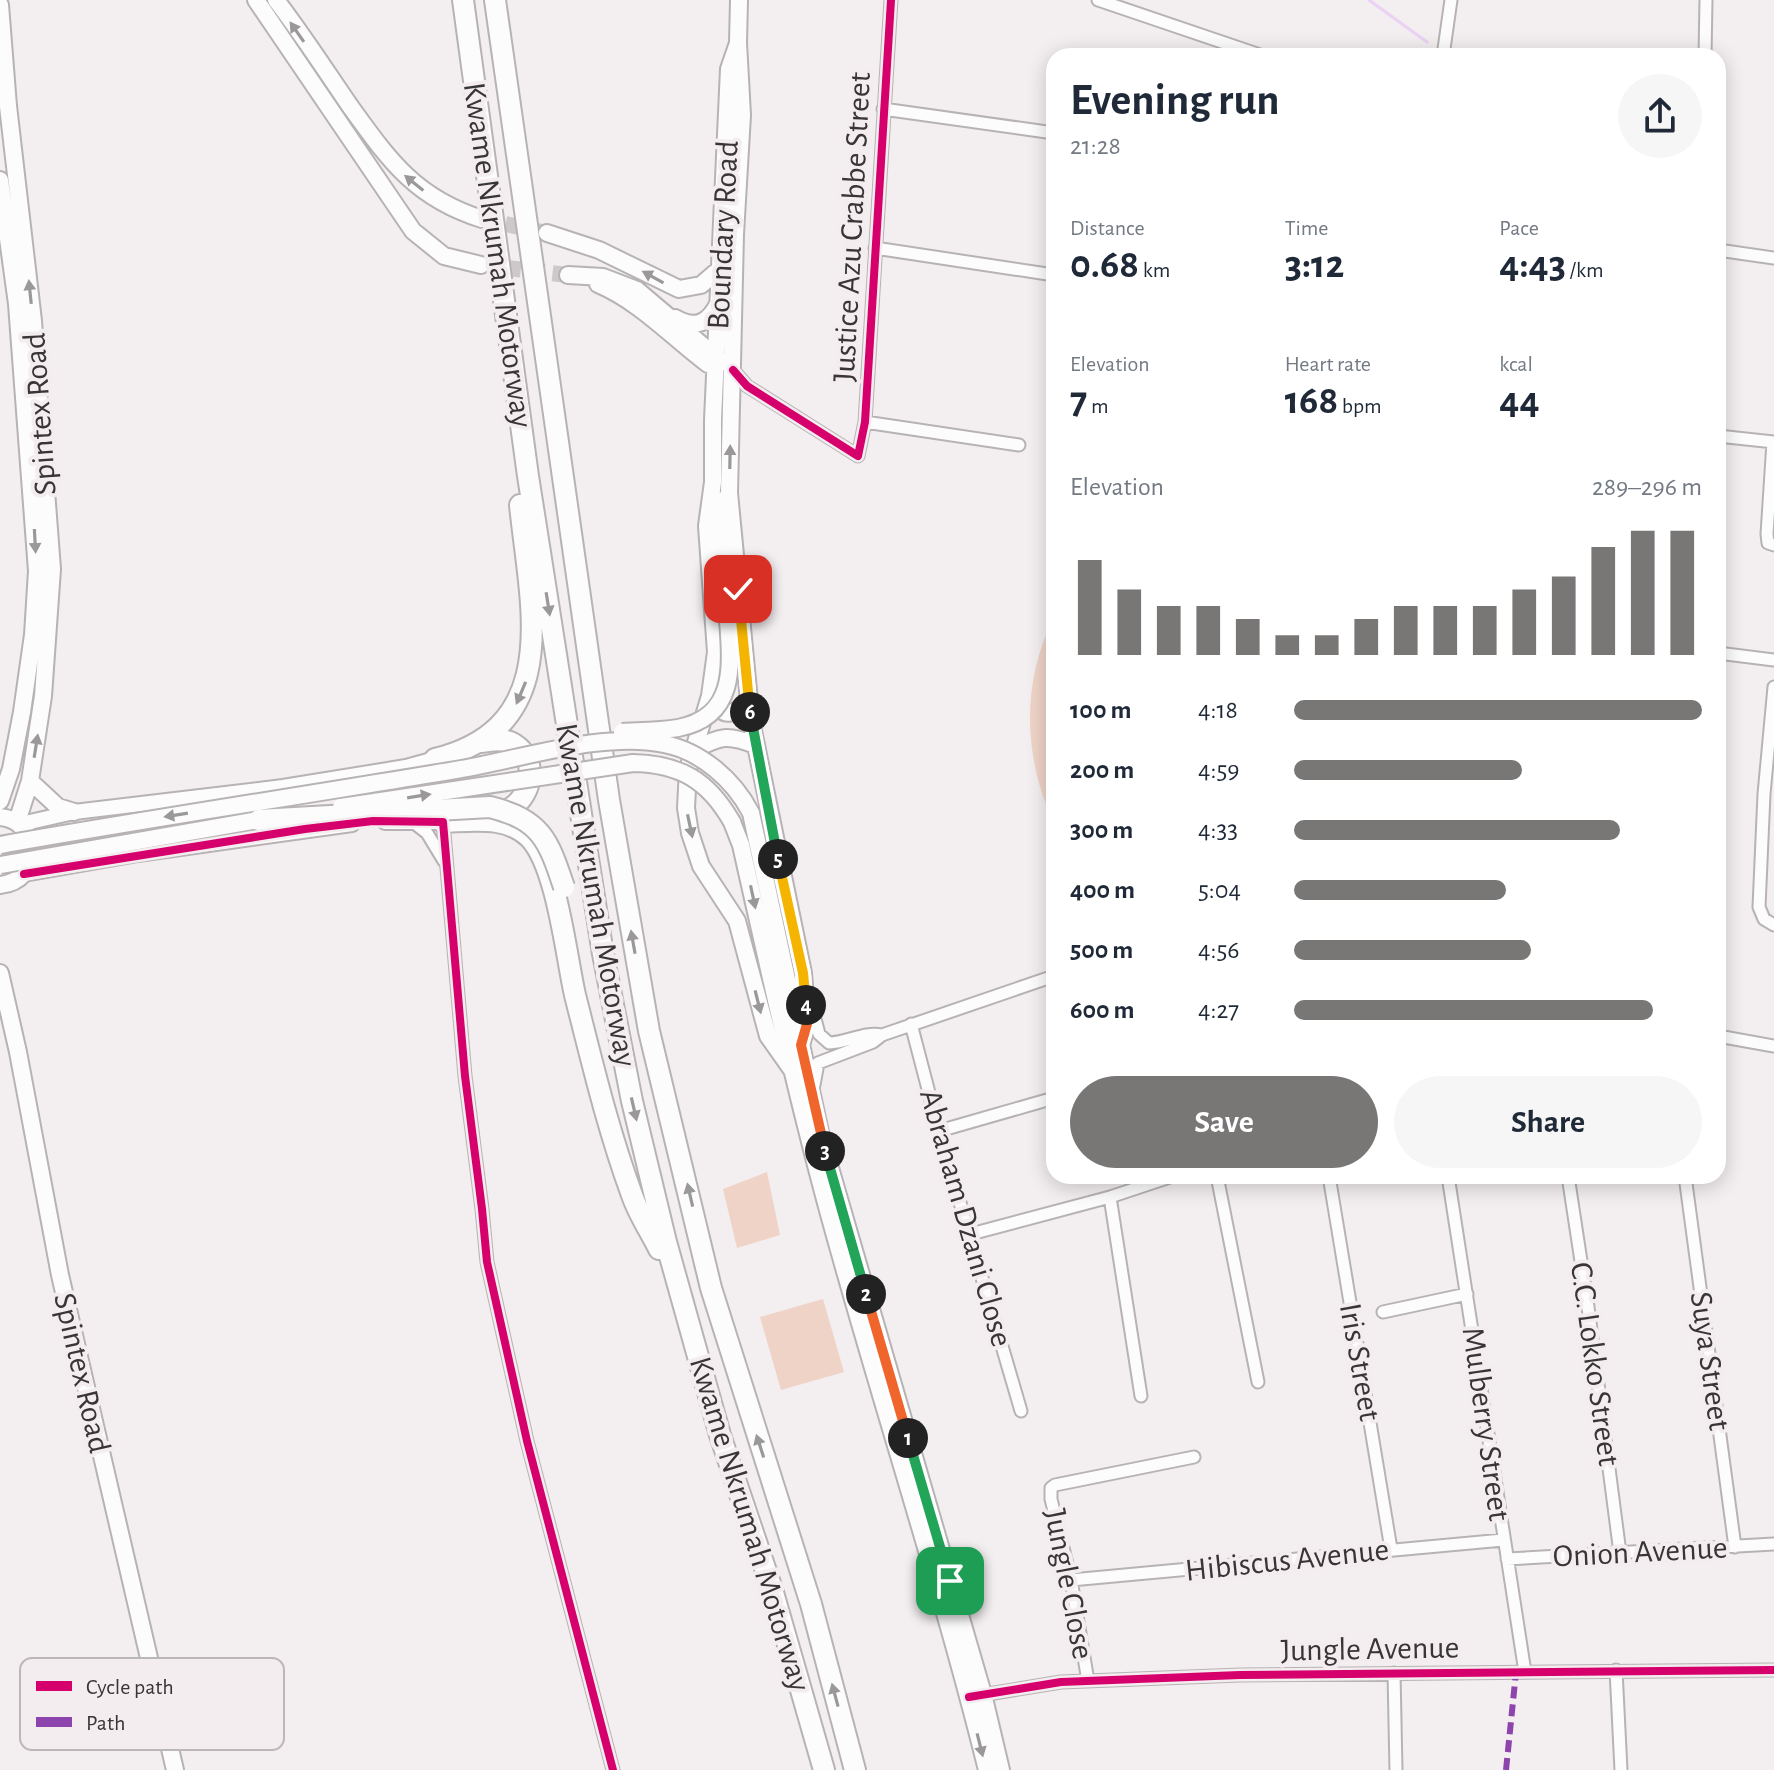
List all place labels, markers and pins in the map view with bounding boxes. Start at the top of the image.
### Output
pin [704,555,772,623]
pin: 6 [730,692,770,732]
pin: 5 [758,839,798,879]
pin: 4 [786,985,826,1025]
pin: 3 [805,1131,845,1171]
pin: 2 [846,1274,886,1314]
pin: 1 [888,1418,928,1458]
pin [916,1547,984,1615]

